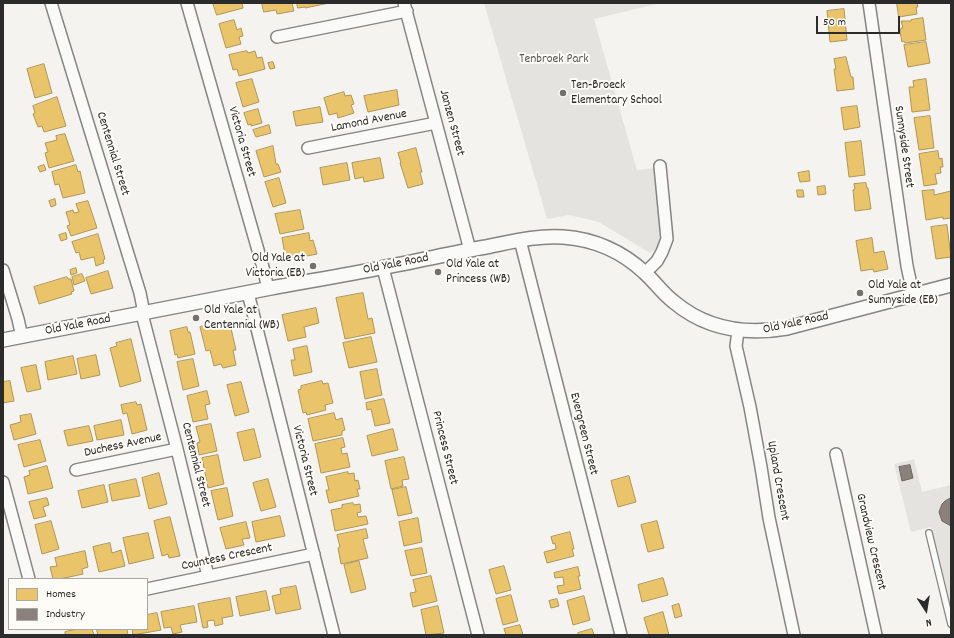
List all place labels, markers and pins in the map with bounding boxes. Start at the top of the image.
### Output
place label: Ten-Broeck Elementary School [571,78,662,109]
marker: Ten-Broeck Elementary School [558,88,568,98]
place label: Old Yale at Victoria (EB) [246,251,305,282]
place label: Old Yale at Princess (WB) [446,257,510,288]
marker: Old Yale at Victoria (EB) [308,261,318,271]
marker: Old Yale at Princess (WB) [433,267,443,277]
place label: Old Yale at Sunnyside (EB) [868,278,938,309]
marker: Old Yale at Sunnyside (EB) [855,288,865,298]
place label: Old Yale at Centennial (WB) [204,303,279,334]
marker: Old Yale at Centennial (WB) [191,313,201,323]

